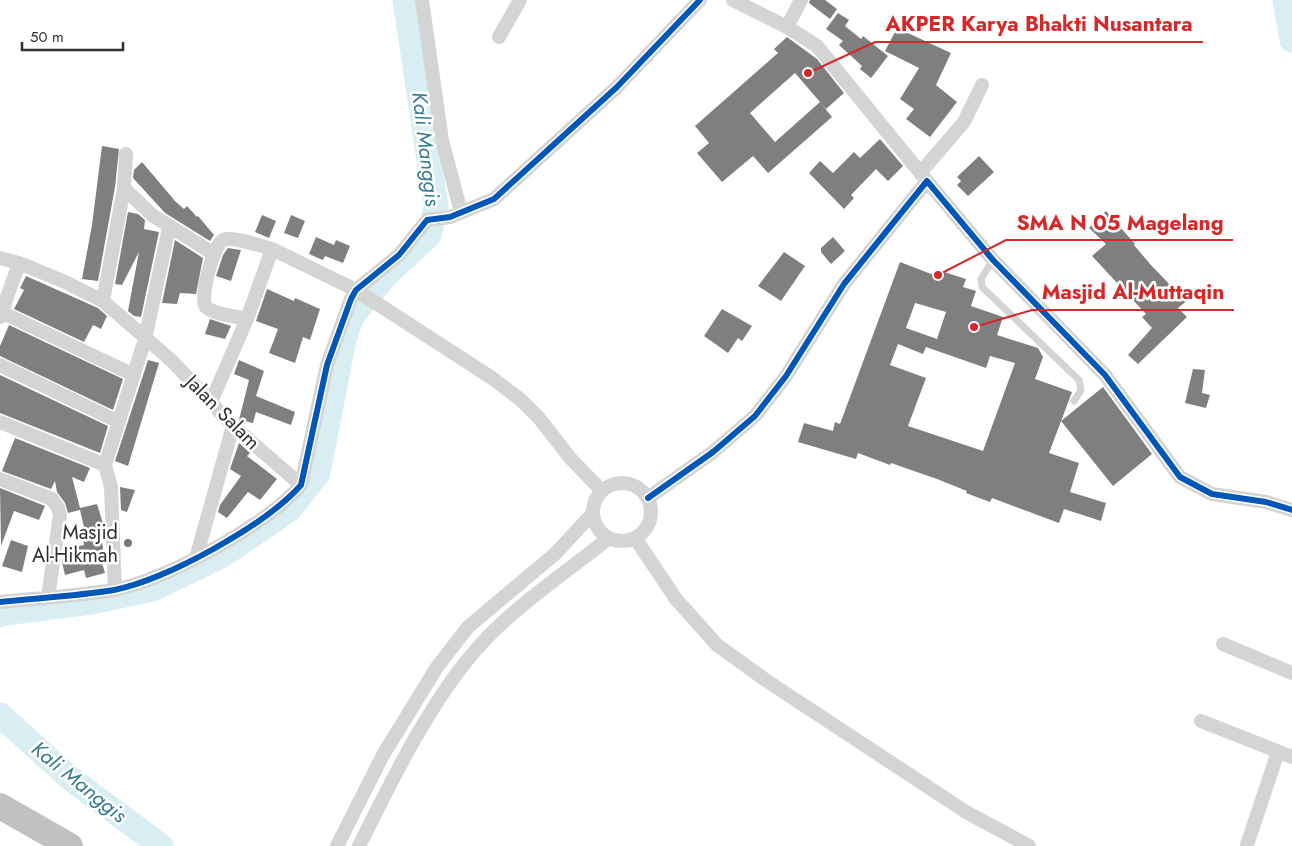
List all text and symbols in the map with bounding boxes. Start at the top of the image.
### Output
callout: AKPER Karya Bhakti Nusantara [875,6,1203,42]
text: AKPER Karya Bhakti Nusantara [884,9,1193,39]
scale bar [22,20,124,52]
text: 50 m [30,26,64,48]
water label: Kali Manggis [404,90,448,209]
callout: SMA N 05 Magelang [1006,204,1233,240]
text: SMA N 05 Magelang [1016,208,1224,238]
callout: Masjid Al-Muttaqin [1032,274,1234,310]
text: Masjid Al-Muttaqin [1042,277,1224,307]
street label: Jalan Salam [176,366,267,456]
place label: Masjid Al-Hikmah [32,518,118,570]
marker: Masjid Al-Hikmah [122,537,134,549]
water label: Kali Manggis [25,734,134,830]

